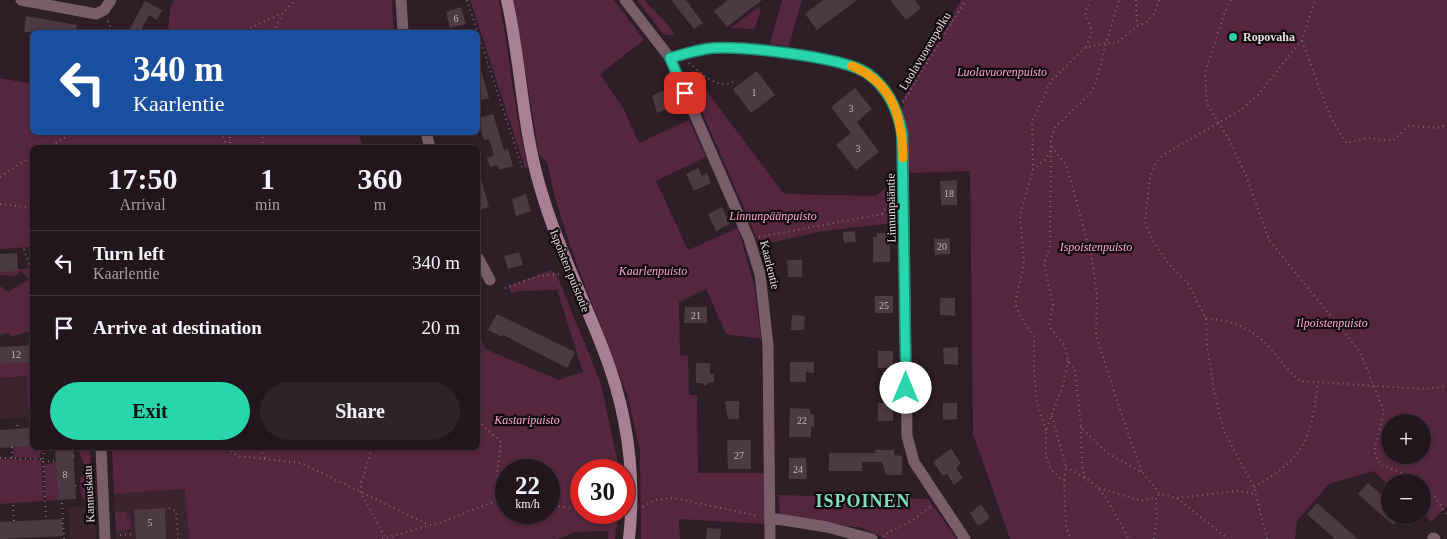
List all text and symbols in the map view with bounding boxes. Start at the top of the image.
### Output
street label: Luolavuorenpolku [896,9,954,93]
house number: 6 [454,13,459,24]
place label: Ropovaha [1243,30,1295,44]
marker: Ropovaha [1227,31,1239,43]
icon: left [50,50,115,115]
text: 340 m [133,50,223,89]
park label: Luolavuorenpuisto [956,65,1047,79]
pin [664,72,706,114]
icon: arrive [671,79,699,107]
house number: 1 [752,87,757,98]
text: Kaarlentie [133,91,225,116]
house number: 3 [849,103,854,114]
house number: 3 [856,143,861,154]
text: 17:50 [108,162,178,195]
text: 1 [260,162,275,195]
text: 360 [357,162,402,195]
street label: Linnunpääntie [883,173,899,243]
house number: 18 [944,188,954,199]
text: Arrival [119,196,166,213]
text: min [255,196,280,213]
text: m [374,196,386,213]
park label: Linnunpäänpuisto [728,209,817,223]
street label: Ispoisten puistotie [547,228,593,314]
street label: Kaarlentie [757,239,783,291]
park label: Ispoistenpuisto [1059,240,1132,254]
house number: 20 [937,241,947,252]
text: Turn left [93,243,165,264]
icon: left [50,249,78,277]
text: 340 m [412,252,460,273]
park label: Kaarlenpuisto [618,264,687,278]
text: Kaarlentie [93,265,160,282]
house number: 25 [879,300,889,311]
house number: 21 [691,310,701,321]
icon: arrive [50,314,78,342]
park label: Ilpoistenpuisto [1295,316,1368,330]
text: Arrive at destination [93,317,262,338]
text: 20 m [421,317,460,338]
house number: 12 [11,349,21,360]
position arrow [879,361,931,413]
button: Exit [50,382,250,440]
button: Share [260,382,460,440]
park label: Kastaripuisto [493,413,560,427]
map controls [1381,414,1431,524]
button: + [1381,414,1431,464]
house number: 22 [797,415,807,426]
house number: 27 [734,450,744,461]
speed limit sign: 30 [570,459,635,524]
house number: 24 [793,464,803,475]
street label: Kannuskatu [81,465,97,523]
house number: 8 [63,469,68,480]
text: 22 [515,472,540,499]
button: − [1381,474,1431,524]
district label: ISPOINEN [815,491,911,511]
text: km/h [515,497,540,511]
house number: 5 [148,517,153,528]

